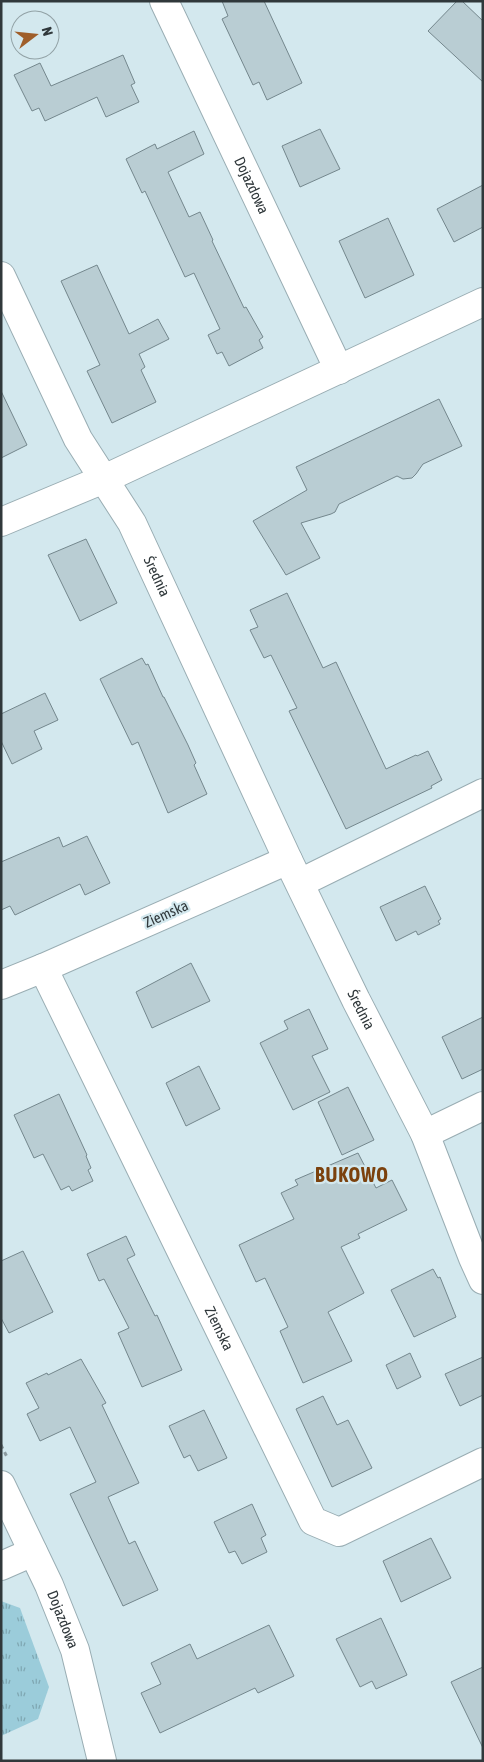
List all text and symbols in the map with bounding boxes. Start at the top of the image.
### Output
north arrow [10,10,60,60]
text: N [39,25,56,38]
street label: Dojazdowa [231,154,273,216]
street label: Średnia [141,553,174,599]
street label: Ziemska [141,896,191,931]
street label: Średnia [344,987,379,1032]
district label: BUKOWO [315,1163,389,1186]
street label: Ziemska [202,1304,237,1353]
street label: Dojazdowa [44,1588,82,1651]

